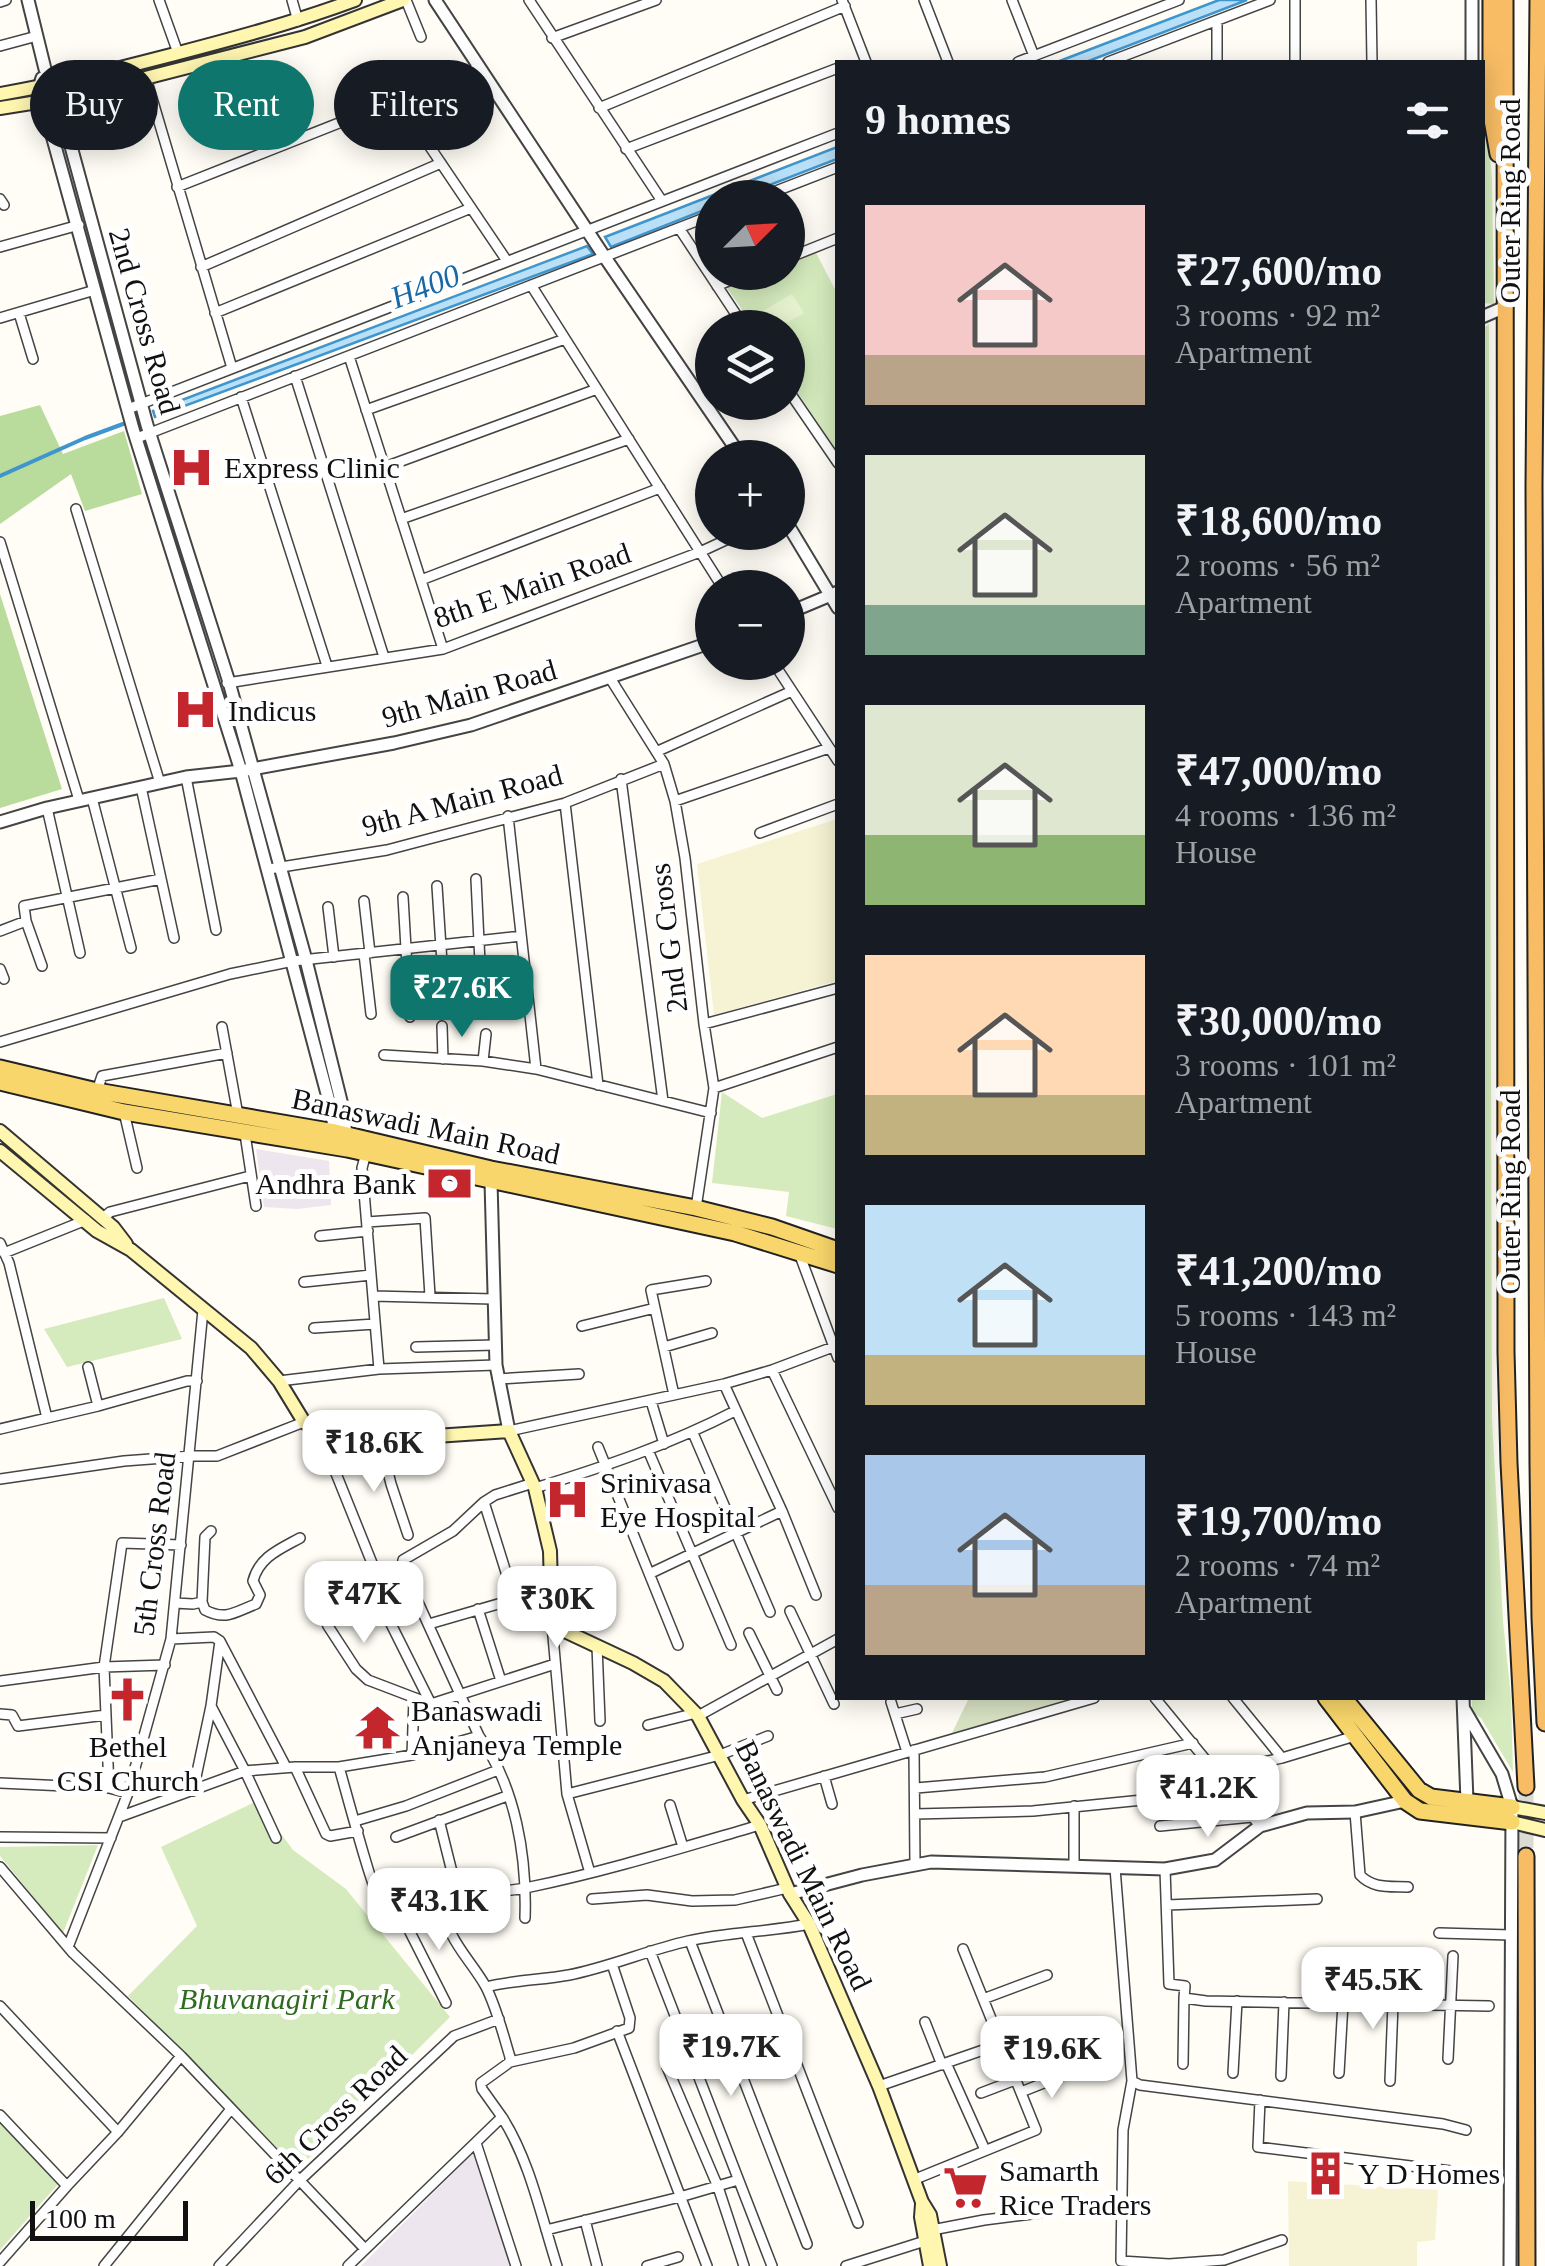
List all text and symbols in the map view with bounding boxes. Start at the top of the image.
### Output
chip: Buy [30,60,158,150]
chip: Rent [178,60,314,150]
chip: Filters [334,60,494,150]
icon: filters [1400,93,1455,148]
text: 9 homes [865,97,1011,143]
street label: Outer Ring Road [1493,99,1526,303]
north arrow [695,180,805,290]
map controls [695,180,805,680]
street label: 2nd Cross Road [103,224,187,418]
icon: home [945,245,1065,365]
text: ₹27,600/mo [1175,248,1382,294]
water label: H400 [384,256,465,316]
text: 3 rooms · 92 m² [1175,297,1380,333]
button: layers [695,310,805,420]
text: Apartment [1175,334,1312,370]
button: + [695,440,805,550]
hospital icon: Express Clinic [167,443,215,491]
place label: Express Clinic [224,451,400,484]
icon: home [945,495,1065,615]
text: ₹18,600/mo [1175,498,1382,544]
street label: 8th E Main Road [429,536,635,634]
text: 2 rooms · 56 m² [1175,547,1380,583]
button: − [695,570,805,680]
text: Apartment [1175,584,1312,620]
street label: 9th Main Road [378,652,560,734]
hospital icon: Indicus [171,686,219,734]
place label: Indicus [228,694,316,727]
icon: home [945,745,1065,865]
text: ₹47,000/mo [1175,748,1382,794]
street label: 9th A Main Road [358,757,566,843]
text: 4 rooms · 136 m² [1175,797,1396,833]
text: House [1175,834,1257,870]
street label: 2nd G Cross [642,862,694,1014]
pin: ₹27.6K [381,955,543,1040]
text: ₹27.6K [412,969,512,1005]
icon: home [945,995,1065,1115]
text: ₹30,000/mo [1175,998,1382,1044]
text: 3 rooms · 101 m² [1175,1047,1396,1083]
street label: Banaswadi Main Road [289,1081,563,1171]
text: Apartment [1175,1084,1312,1120]
street label: Outer Ring Road [1493,1090,1526,1294]
bank icon: Andhra Bank [425,1159,473,1207]
place label: Andhra Bank [255,1167,416,1200]
icon: home [945,1245,1065,1365]
text: ₹41,200/mo [1175,1248,1382,1294]
text: 5 rooms · 143 m² [1175,1297,1396,1333]
text: House [1175,1334,1257,1370]
pin: ₹18.6K [293,1410,455,1495]
text: ₹18.6K [324,1424,424,1460]
street label: 5th Cross Road [126,1450,182,1638]
place label: Srinivasa Eye Hospital [600,1466,756,1533]
hospital icon: Srinivasa Eye Hospital [543,1475,591,1523]
icon: home [945,1495,1065,1615]
text: ₹19,700/mo [1175,1498,1382,1544]
text: 2 rooms · 74 m² [1175,1547,1380,1583]
pin: ₹47K [305,1561,423,1646]
pin: ₹30K [498,1566,616,1651]
text: ₹47K [326,1575,402,1611]
text: ₹30K [519,1580,595,1616]
text: Apartment [1175,1584,1312,1620]
church icon: Bethel CSI Church [104,1675,152,1723]
place label: Banaswadi Anjaneya Temple [411,1694,622,1761]
temple icon: Banaswadi Anjaneya Temple [354,1703,402,1751]
place label: Bethel CSI Church [57,1730,199,1797]
street label: Banaswadi Main Road [729,1735,879,1995]
pin: ₹41.2K [1127,1755,1289,1840]
text: ₹41.2K [1158,1769,1258,1805]
pin: ₹43.1K [358,1868,520,1953]
text: ₹43.1K [389,1882,489,1918]
pin: ₹45.5K [1292,1947,1454,2032]
text: ₹45.5K [1323,1961,1423,1997]
park label: Bhuvanagiri Park [179,1982,396,2015]
pin: ₹19.7K [650,2014,812,2099]
pin: ₹19.6K [971,2016,1133,2101]
text: ₹19.7K [681,2028,781,2064]
text: ₹19.6K [1002,2030,1102,2066]
street label: 6th Cross Road [257,2039,413,2191]
building icon: Y D Homes [1301,2149,1349,2197]
place label: Samarth Rice Traders [999,2154,1152,2221]
place label: Y D Homes [1358,2157,1500,2190]
supermarket icon: Samarth Rice Traders [942,2163,990,2211]
scale bar [30,2196,188,2240]
text: 100 m [45,2203,116,2234]

